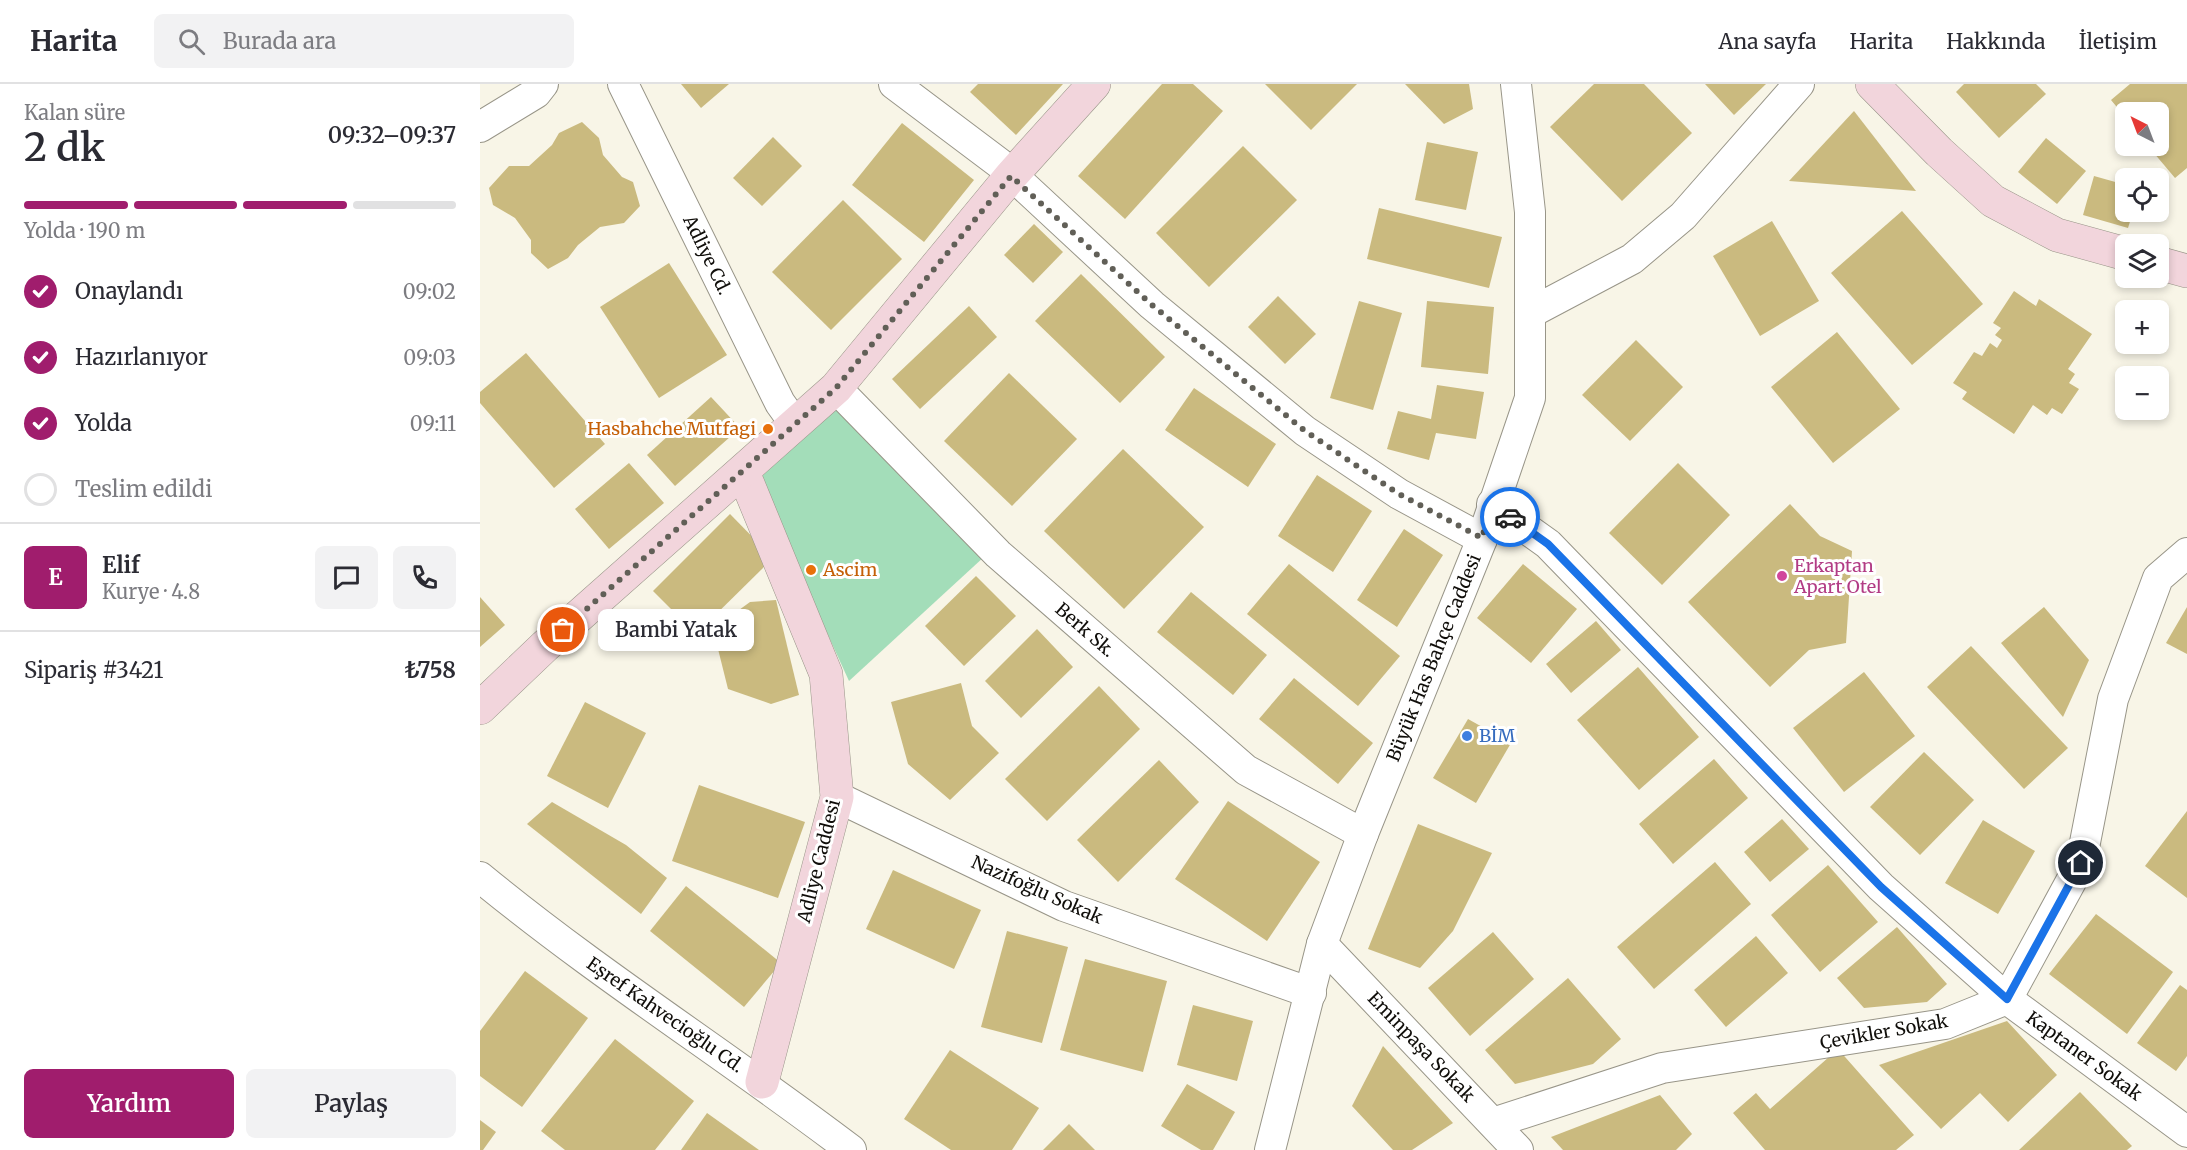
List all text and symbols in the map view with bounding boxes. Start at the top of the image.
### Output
search box [154,14,574,68]
text: Harita [30,23,118,59]
icon: search [175,25,208,58]
text: Burada ara [223,27,336,55]
text: Ana sayfa [1718,28,1817,55]
text: Harita [1850,28,1913,55]
text: Hakkında [1946,28,2046,55]
text: İletişim [2079,28,2157,55]
text: Kalan süre [24,100,125,125]
north arrow [2115,102,2169,156]
map controls [2115,102,2169,420]
text: 09:32–09:37 [328,121,456,149]
text: 2 dk [24,123,105,172]
button: locate [2115,168,2169,222]
street label: Adliye Cd. [678,210,737,298]
text: Yolda · 190 m [24,218,145,243]
button: layers [2115,234,2169,288]
icon: check [24,275,57,308]
text: Onaylandı [75,277,183,305]
text: 09:02 [403,279,456,304]
button: + [2115,300,2169,354]
icon: check [24,341,57,374]
text: Hazırlanıyor [75,343,208,371]
text: 09:03 [403,345,456,370]
button: − [2115,366,2169,420]
icon: check [24,407,57,440]
text: Yolda [75,409,132,437]
text: 09:11 [410,411,456,436]
place label: Hasbahche Mutfagi [587,417,756,440]
marker: Hasbahche Mutfagi [761,422,775,436]
text: Teslim edildi [75,475,212,503]
courier [1480,487,1540,547]
icon: car [1494,501,1527,534]
button: chat [315,546,378,609]
button: phone [393,546,456,609]
text: Elif [102,551,140,579]
street label: Büyük Has Bahçe Caddesi [1381,551,1486,765]
place label: Erkaptan Apart Otel [1793,554,1882,598]
place label: Ascim [822,558,877,581]
text: E [48,563,63,591]
marker: Ascim [804,563,818,577]
marker: Erkaptan Apart Otel [1775,569,1789,583]
text: Kurye · 4.8 [102,579,200,604]
street label: Berk Sk. [1051,597,1120,662]
pin [537,604,588,655]
callout: Bambi Yatak [599,609,755,651]
icon: bag [546,613,579,646]
text: Bambi Yatak [615,617,737,642]
text: Sipariş #3421 [24,656,163,684]
text: ₺758 [404,656,456,684]
place label: BİM [1479,724,1516,747]
marker: BİM [1460,729,1474,743]
street label: Adliye Caddesi [792,797,845,926]
pin [2055,837,2106,888]
icon: home [2064,846,2097,879]
street label: Nazifoğlu Sokak [968,850,1107,929]
street label: Eşref Kahvecioğlu Cd. [582,952,748,1077]
street label: Eminpaşa Sokak [1363,987,1480,1107]
street label: Kaptaner Sokak [2022,1006,2147,1106]
street label: Çevikler Sokak [1818,1009,1950,1054]
button: Yardım [24,1069,234,1138]
button: Paylaş [246,1069,456,1138]

